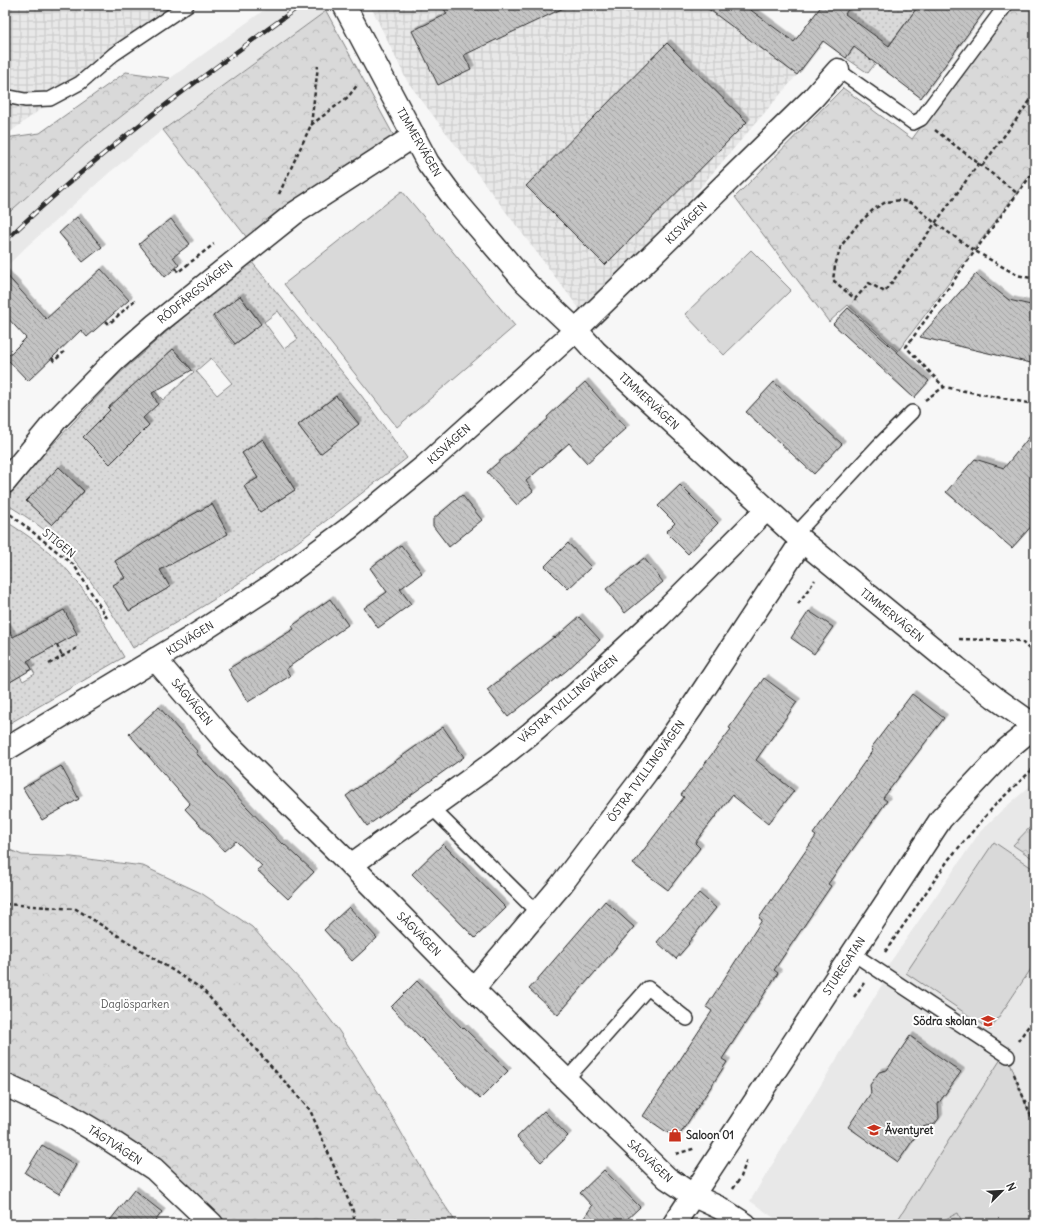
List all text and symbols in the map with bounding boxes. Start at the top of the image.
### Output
street label: TIMMERVÄGEN [394,104,445,179]
street label: KISVÄGEN [661,198,710,247]
street label: RÖDFÄRGSVÄGEN [154,257,235,327]
street label: TIMMERVÄGEN [616,369,683,433]
street label: KISVÄGEN [424,420,474,467]
street label: STIGEN [40,525,78,561]
street label: TIMMERVÄGEN [857,584,927,645]
street label: KISVÄGEN [163,617,216,658]
street label: VÄSTRA TVILLINGVÄGEN [515,651,621,746]
street label: SÅGVÄGEN [168,675,216,728]
street label: ÖSTRA TVILLINGVÄGEN [604,717,688,825]
street label: SÅGVÄGEN [394,908,445,959]
street label: STUREGATAN [820,934,868,998]
park label: Daglösparken [101,997,169,1011]
school or university icon: Södra skolan [980,1013,996,1029]
place label: Södra skolan [913,1014,978,1028]
street label: TÄGTVÄGEN [85,1121,145,1168]
school or university icon: Äventyret [866,1122,882,1138]
place label: Äventyret [885,1122,934,1138]
shop icon: Saloon 01 [667,1127,683,1143]
place label: Saloon 01 [686,1128,734,1142]
street label: SÅGVÄGEN [624,1136,676,1185]
north arrow [982,1171,1022,1211]
text: N [1003,1181,1019,1193]

